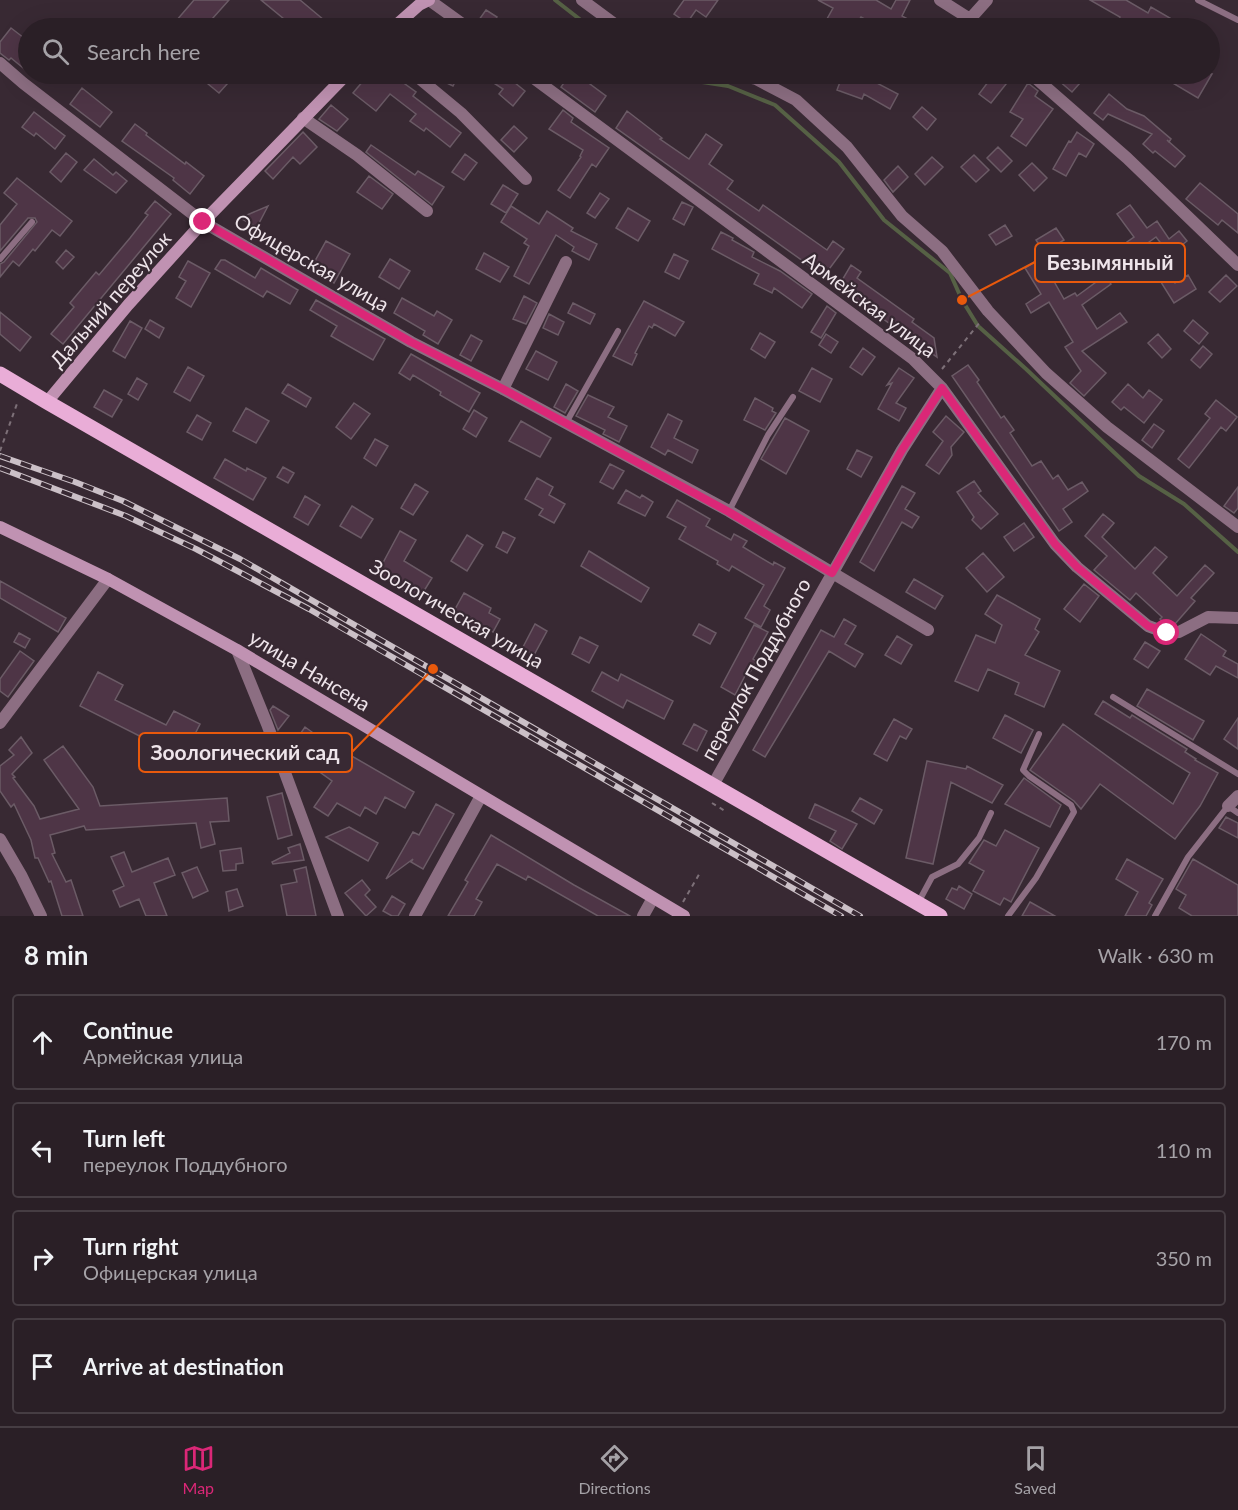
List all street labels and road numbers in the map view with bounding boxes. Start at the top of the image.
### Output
street label: Офицерская улица [230,208,394,316]
street label: Дальний переулок [44,226,176,372]
street label: Армейская улица [799,246,941,362]
street label: Зоологическая улица [366,553,548,673]
street label: переулок Поддубного [695,574,815,764]
street label: улица Нансена [245,624,375,716]

